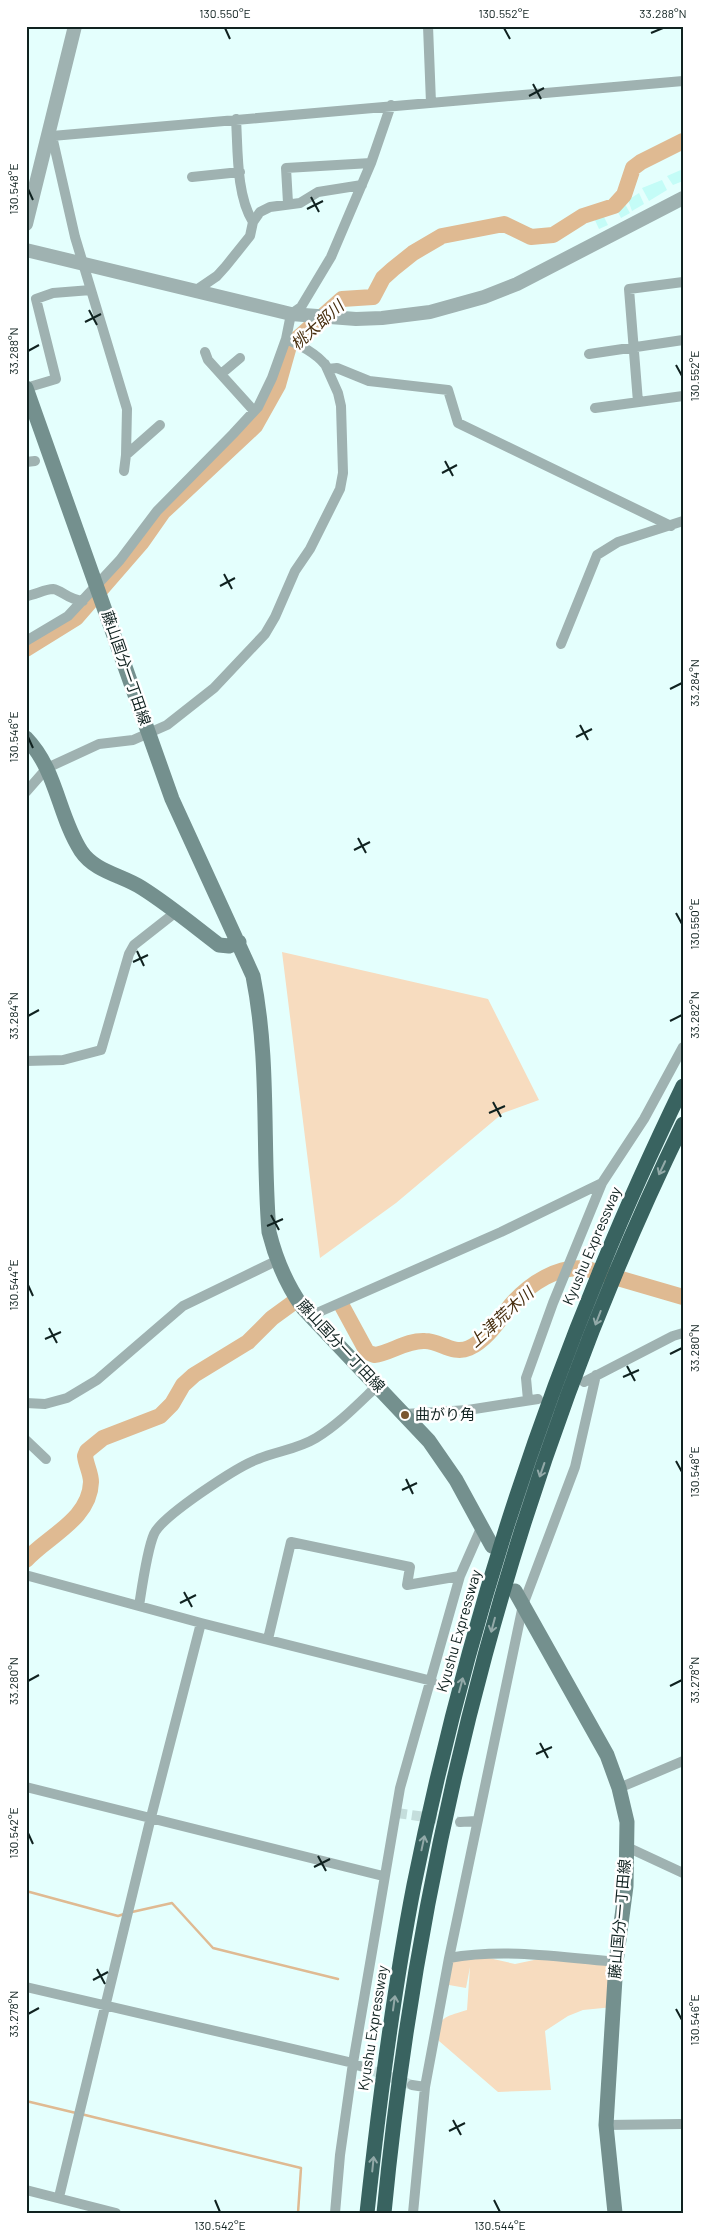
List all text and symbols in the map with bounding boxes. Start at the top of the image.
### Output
text: 130.550°E [199,6,251,20]
text: 130.552°E [478,6,530,20]
text: 33.288°N [639,6,687,20]
text: 130.548°E [6,163,20,215]
water label: 桃太郎川 [287,295,348,353]
text: 33.288°N [6,327,20,375]
text: 130.552°E [687,350,701,402]
street label: 藤山国分一丁田線 [99,608,155,727]
text: 33.284°N [687,659,701,707]
text: 130.546°E [6,711,20,763]
text: 130.550°E [687,898,701,950]
text: 33.282°N [687,991,701,1039]
text: 33.284°N [6,992,20,1040]
one-way arrow [656,1160,666,1175]
street label: Kyushu Expressway [558,1184,624,1307]
text: 130.544°E [6,1259,20,1311]
water label: 上津荒木川 [465,1281,538,1350]
street label: 藤山国分一丁田線 [294,1295,389,1395]
one-way arrow [593,1310,602,1325]
text: 33.280°N [687,1324,701,1372]
place label: 曲がり角 [415,1405,475,1423]
marker: 曲がり角 [399,1409,411,1421]
text: 130.548°E [687,1446,701,1498]
one-way arrow [537,1462,547,1478]
street label: Kyushu Expressway [432,1567,484,1694]
one-way arrow [488,1617,498,1633]
text: 33.280°N [6,1657,20,1705]
text: 33.278°N [687,1657,701,1703]
one-way arrow [457,1678,466,1694]
text: 130.542°E [6,1807,20,1859]
one-way arrow [419,1836,429,1852]
street label: 藤山国分一丁田線 [605,1858,633,1979]
street label: Kyushu Expressway [353,1964,391,2092]
text: 33.278°N [6,1991,20,2037]
text: 130.546°E [687,1994,701,2046]
one-way arrow [389,1996,399,2012]
one-way arrow [368,2157,377,2173]
text: 130.542°E [194,2218,246,2232]
text: 130.544°E [474,2218,526,2232]

